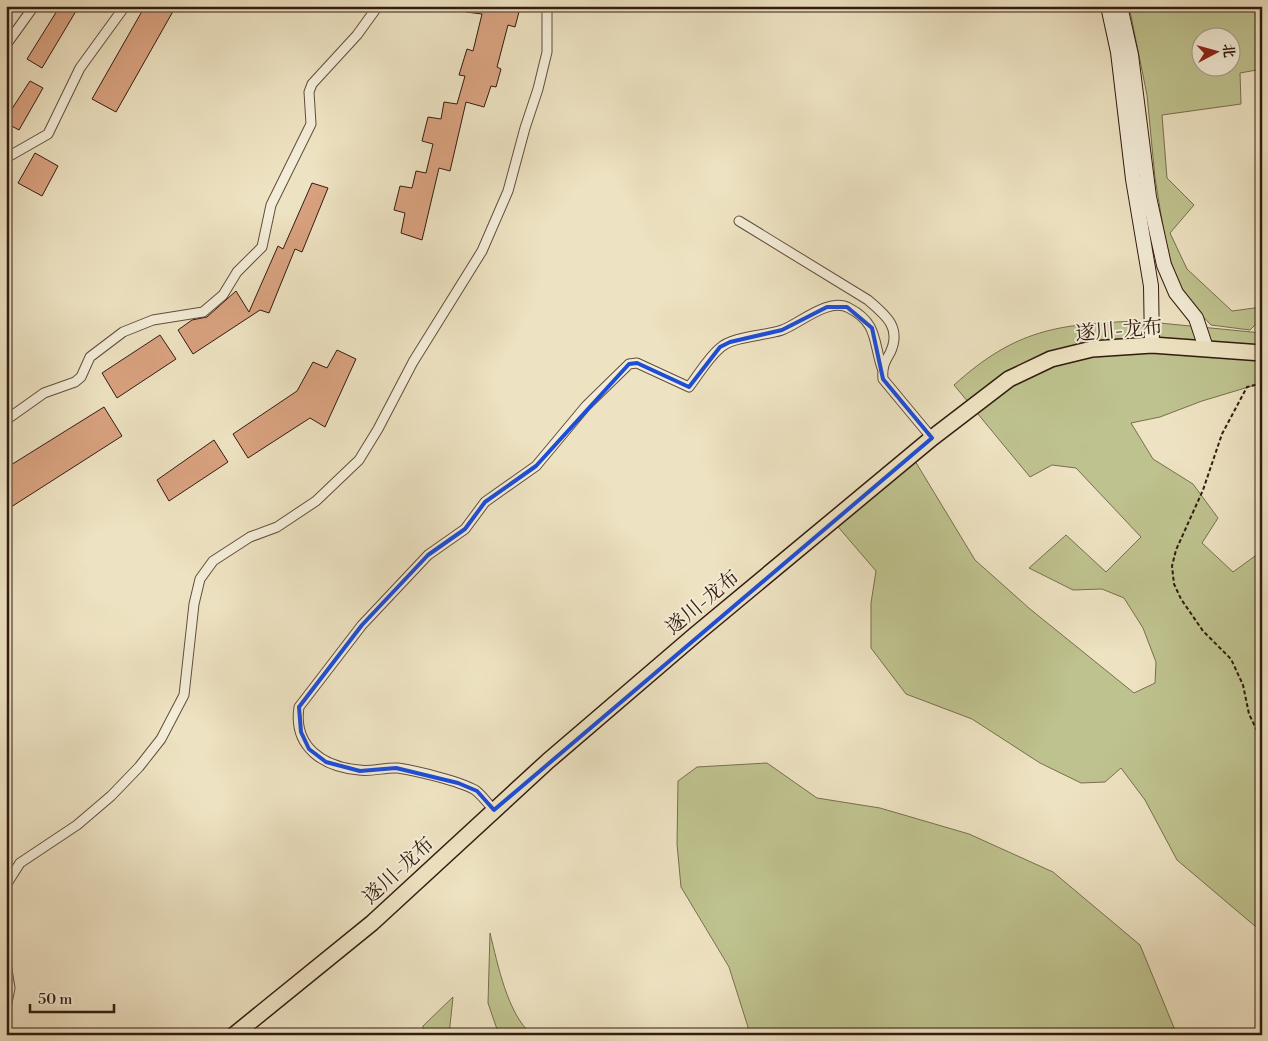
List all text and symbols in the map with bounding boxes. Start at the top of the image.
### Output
north arrow [1190,28,1240,78]
text: 北 [1218,43,1238,59]
street label: 遂川-龙布 [1074,315,1164,347]
street label: 遂川-龙布 [661,565,745,641]
street label: 遂川-龙布 [358,832,440,910]
scale bar [30,981,114,1013]
text: 50 m [38,990,72,1009]

